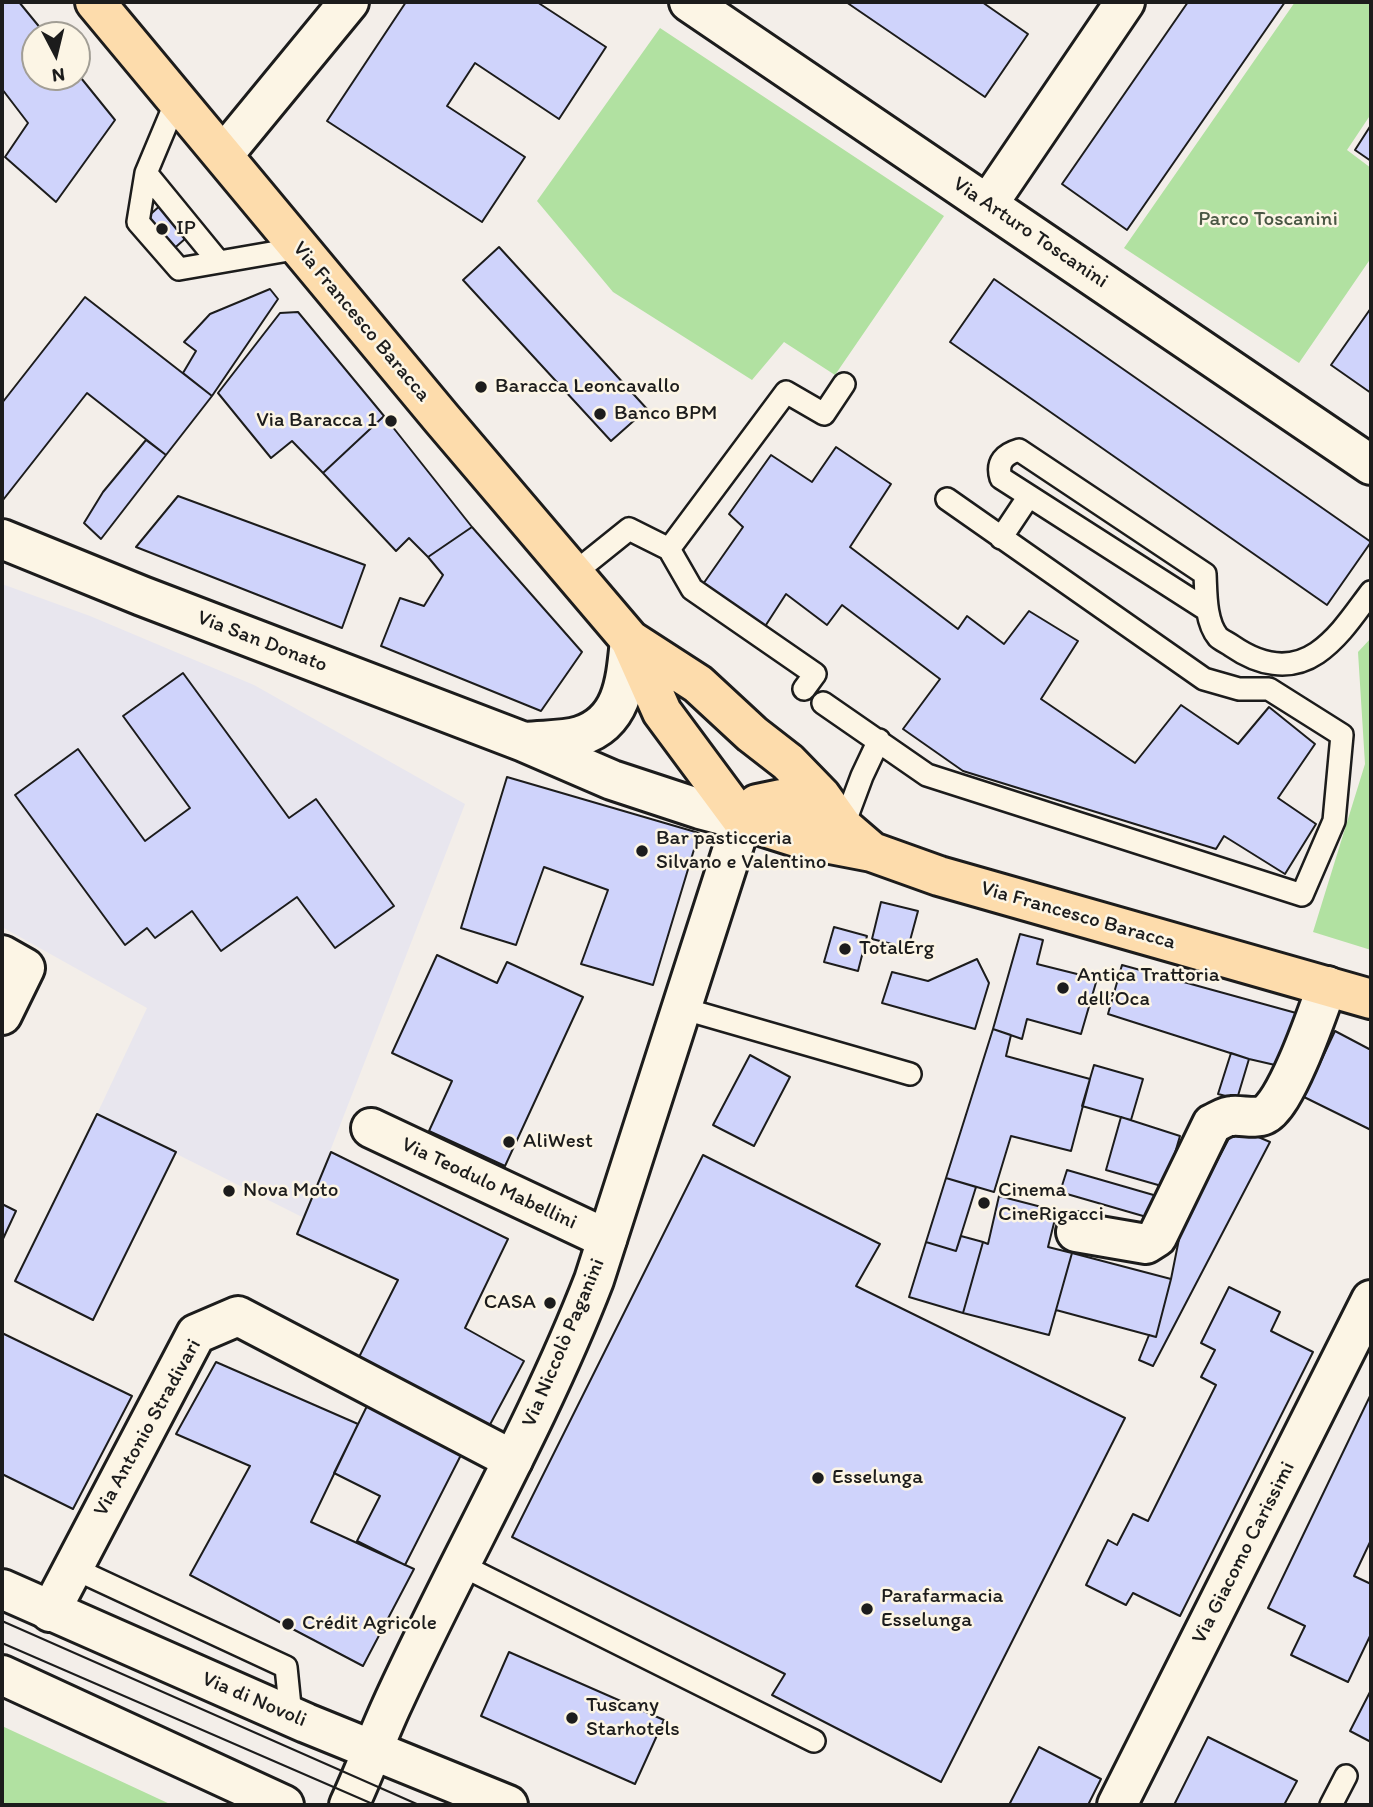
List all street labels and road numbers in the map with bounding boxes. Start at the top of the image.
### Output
street label: Via Arturo Toscanini [948,172,1112,294]
street label: Via Francesco Baracca [287,237,435,407]
street label: Via San Donato [193,606,331,678]
street label: Via Francesco Baracca [978,876,1178,956]
street label: Via Teodulo Mabellini [397,1132,581,1236]
street label: Via Niccolò Paganini [517,1255,611,1431]
street label: Via Antonio Stradivari [89,1335,207,1521]
street label: Via Giacomo Carissimi [1187,1458,1301,1648]
street label: Via di Novoli [198,1667,310,1733]

